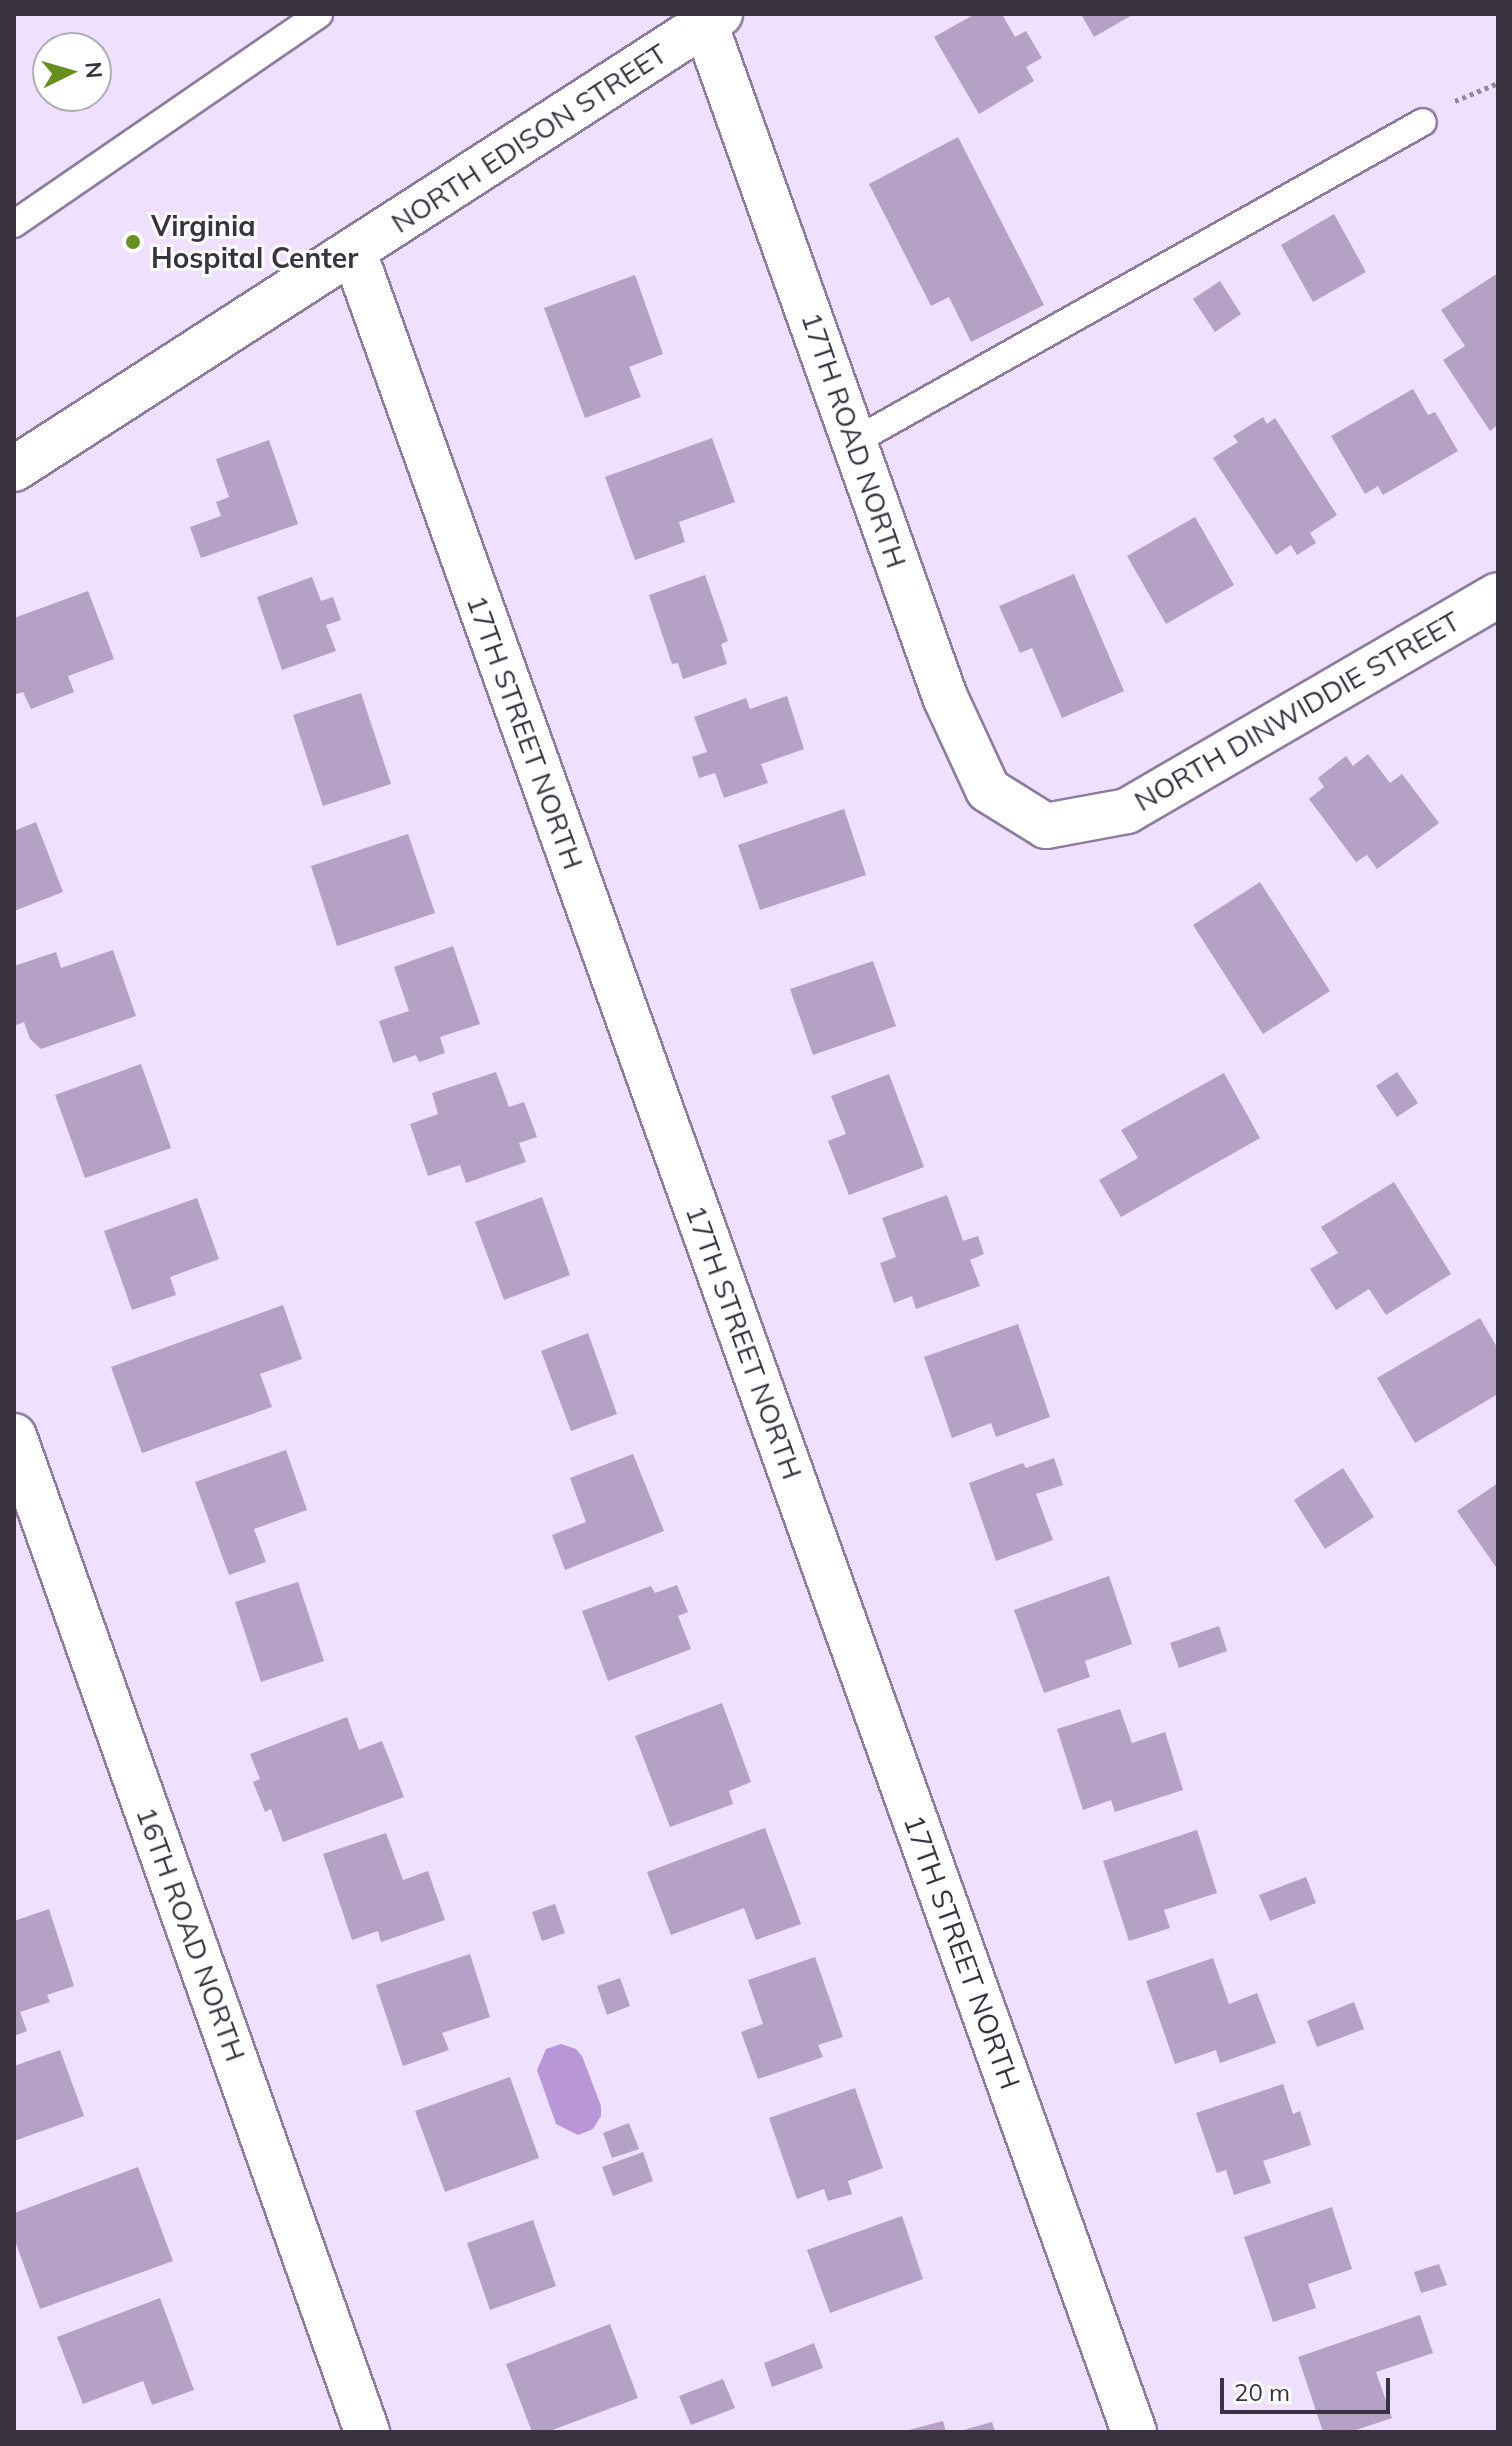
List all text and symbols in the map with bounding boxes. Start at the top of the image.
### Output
north arrow [32,32,112,112]
street label: NORTH EDISON STREET [385,36,673,240]
text: N [79,61,109,80]
place label: Virginia Hospital Center [151,209,358,275]
marker: Virginia Hospital Center [122,231,144,253]
street label: 17TH ROAD NORTH [794,308,914,572]
street label: 17TH STREET NORTH [460,590,590,874]
street label: NORTH DINWIDDIE STREET [1128,604,1466,818]
street label: 17TH STREET NORTH [679,1200,809,1484]
street label: 16TH ROAD NORTH [129,1802,253,2066]
street label: 17TH STREET NORTH [897,1810,1027,2094]
scale bar [1224,2362,1394,2412]
text: 20 m [1234,2377,1290,2407]

